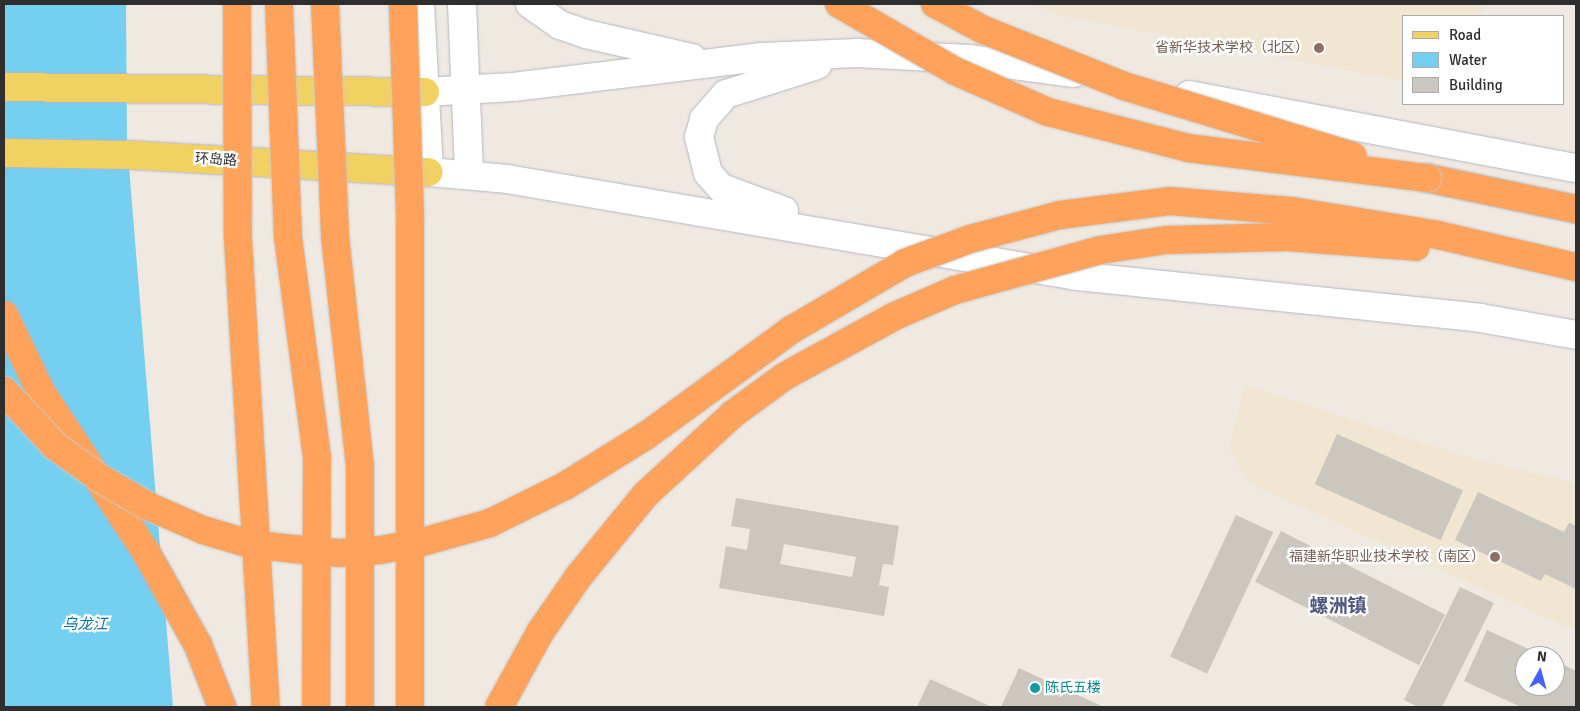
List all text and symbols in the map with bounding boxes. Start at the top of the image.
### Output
legend [1402,15,1565,105]
text: Road [1449,26,1481,44]
place label: 省新华技术学校（北区） [1155,40,1309,56]
marker: 省新华技术学校（北区） [1313,42,1325,54]
text: Water [1449,51,1487,69]
text: Building [1449,76,1503,94]
street label: 环岛路 [195,151,237,169]
place label: 福建新华职业技术学校（南区） [1289,549,1485,565]
marker: 福建新华职业技术学校（南区） [1489,551,1501,563]
district label: 螺洲镇 [1310,596,1366,618]
water label: 乌龙江 [63,616,107,634]
north arrow [1515,646,1565,696]
text: N [1536,648,1548,666]
place label: 陈氏五楼 [1045,680,1101,696]
marker: 陈氏五楼 [1029,682,1041,694]

